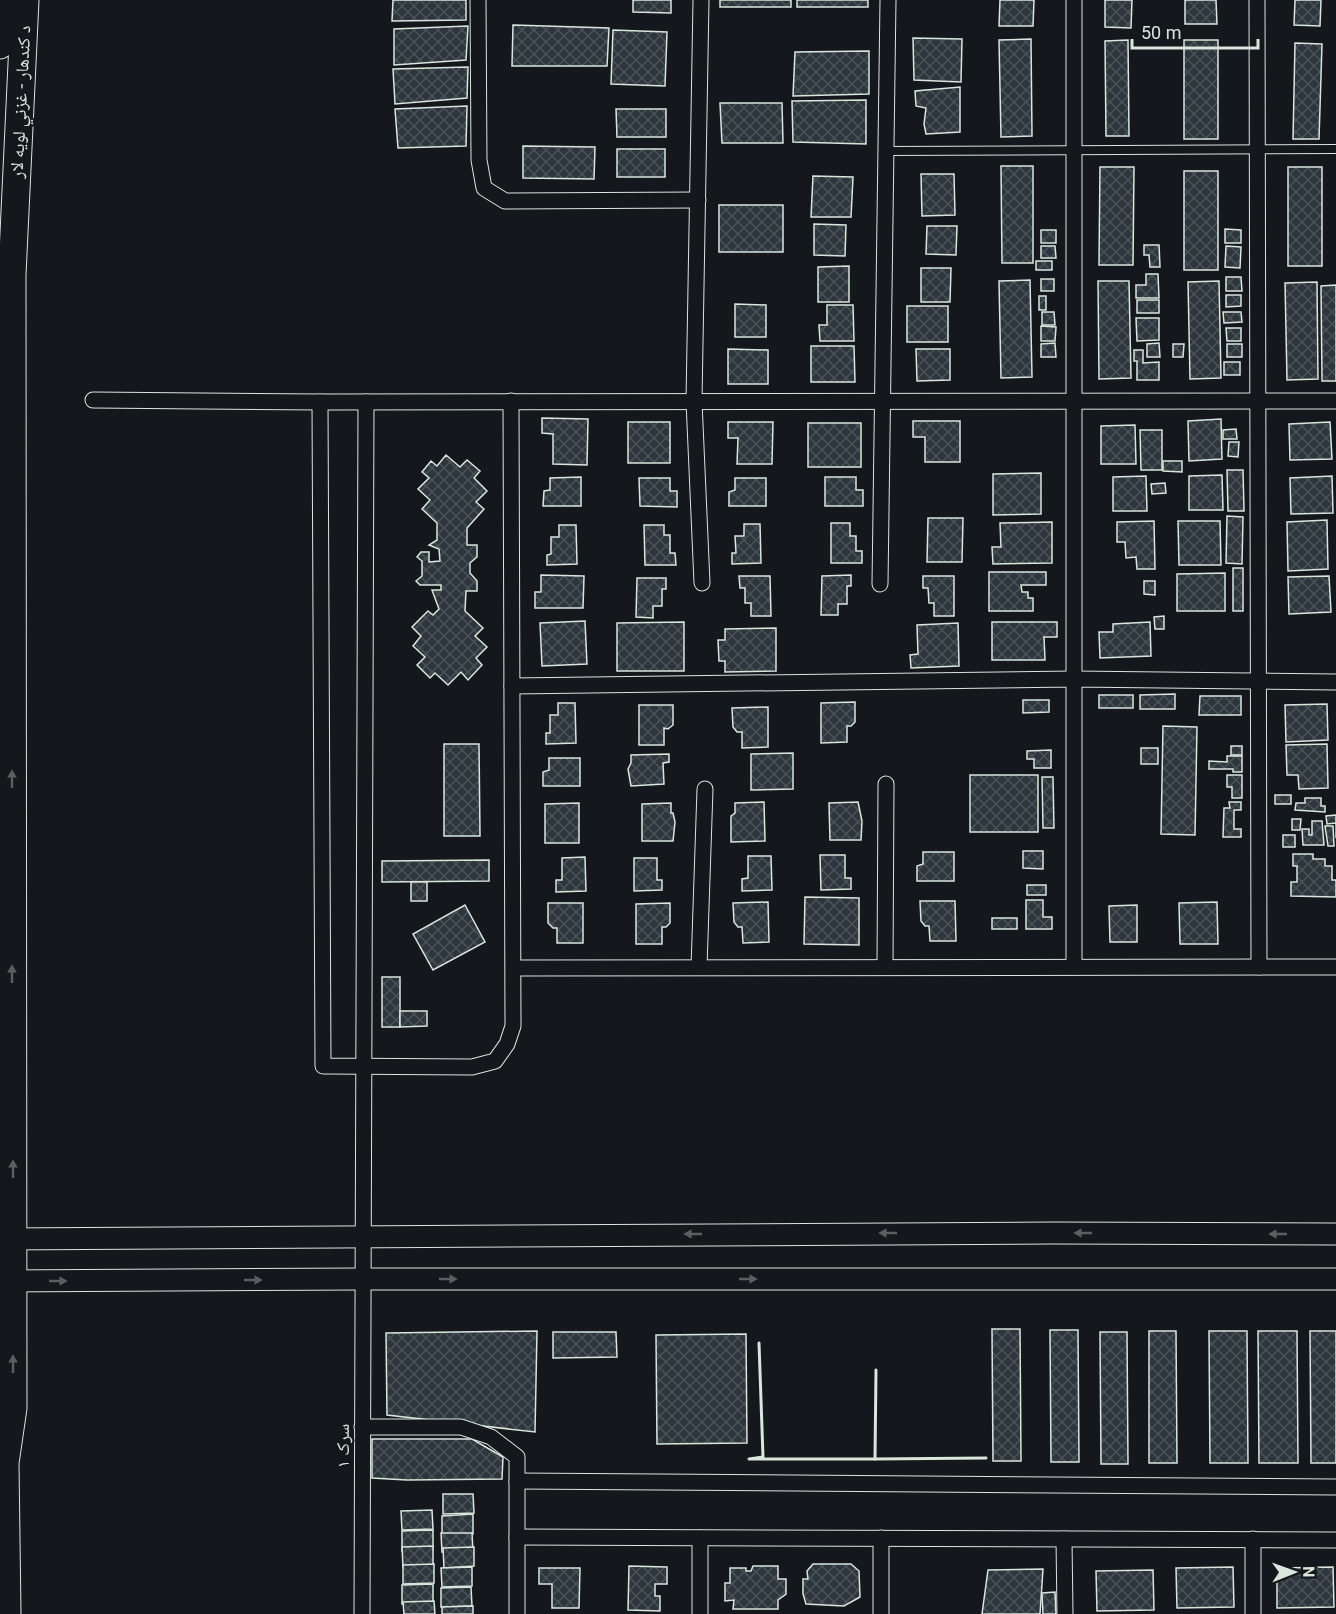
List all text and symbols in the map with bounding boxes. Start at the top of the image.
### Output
scale bar [1132,12,1258,50]
text: 50 m [1141,22,1181,43]
street label: د کندهار - غزني لويه لار [5,25,39,180]
one-way arrow [7,769,17,788]
one-way arrow [8,964,17,983]
one-way arrow [8,1159,18,1178]
one-way arrow [878,1228,897,1238]
one-way arrow [1073,1228,1092,1238]
one-way arrow [683,1229,702,1239]
one-way arrow [1268,1229,1287,1238]
one-way arrow [439,1274,458,1284]
one-way arrow [739,1274,758,1284]
one-way arrow [244,1275,263,1285]
one-way arrow [49,1276,68,1286]
one-way arrow [8,1354,18,1373]
street label: سرک ۱ [332,1424,353,1468]
north arrow [1264,1542,1324,1602]
text: N [1299,1566,1318,1578]

